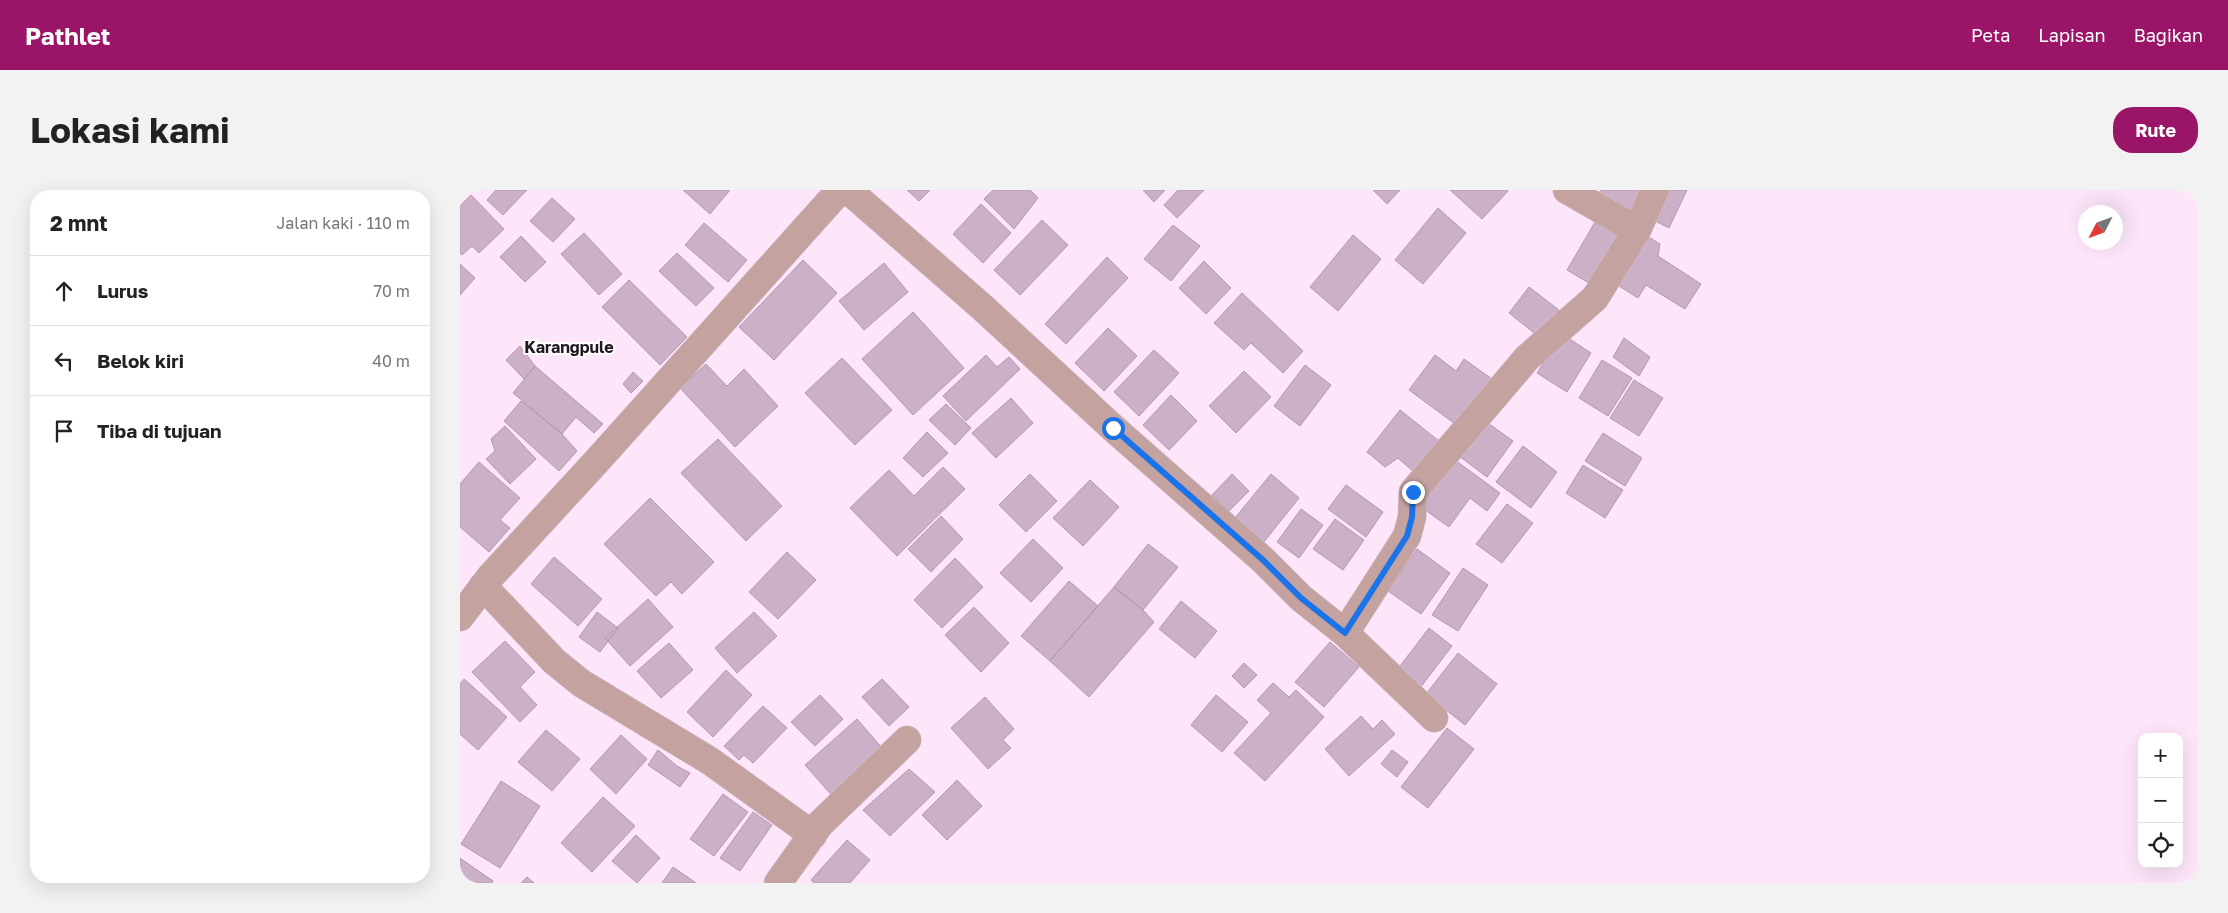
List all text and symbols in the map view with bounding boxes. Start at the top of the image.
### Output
text: Pathlet [25,21,110,50]
text: Peta [1971,24,2010,46]
text: Lapisan [2038,24,2106,46]
text: Bagikan [2134,24,2203,46]
button: Rute [2113,107,2198,153]
text: Lokasi kami [30,109,230,151]
north arrow [2078,205,2123,250]
text: 2 mnt [50,210,108,236]
text: Jalan kaki · 110 m [276,213,410,233]
icon: ahead [50,277,78,305]
text: Lurus [97,279,148,302]
text: 70 m [373,281,410,301]
district label: Karangpule [524,337,614,357]
icon: left [50,347,78,375]
text: Belok kiri [97,349,184,372]
text: 40 m [372,351,410,371]
icon: arrive [50,417,78,445]
route start [1102,417,1125,440]
text: Tiba di tujuan [97,419,222,442]
route end [1402,481,1425,504]
map controls [2138,733,2183,868]
button: + [2138,733,2183,778]
button: − [2138,778,2183,823]
button: locate [2138,823,2183,868]

